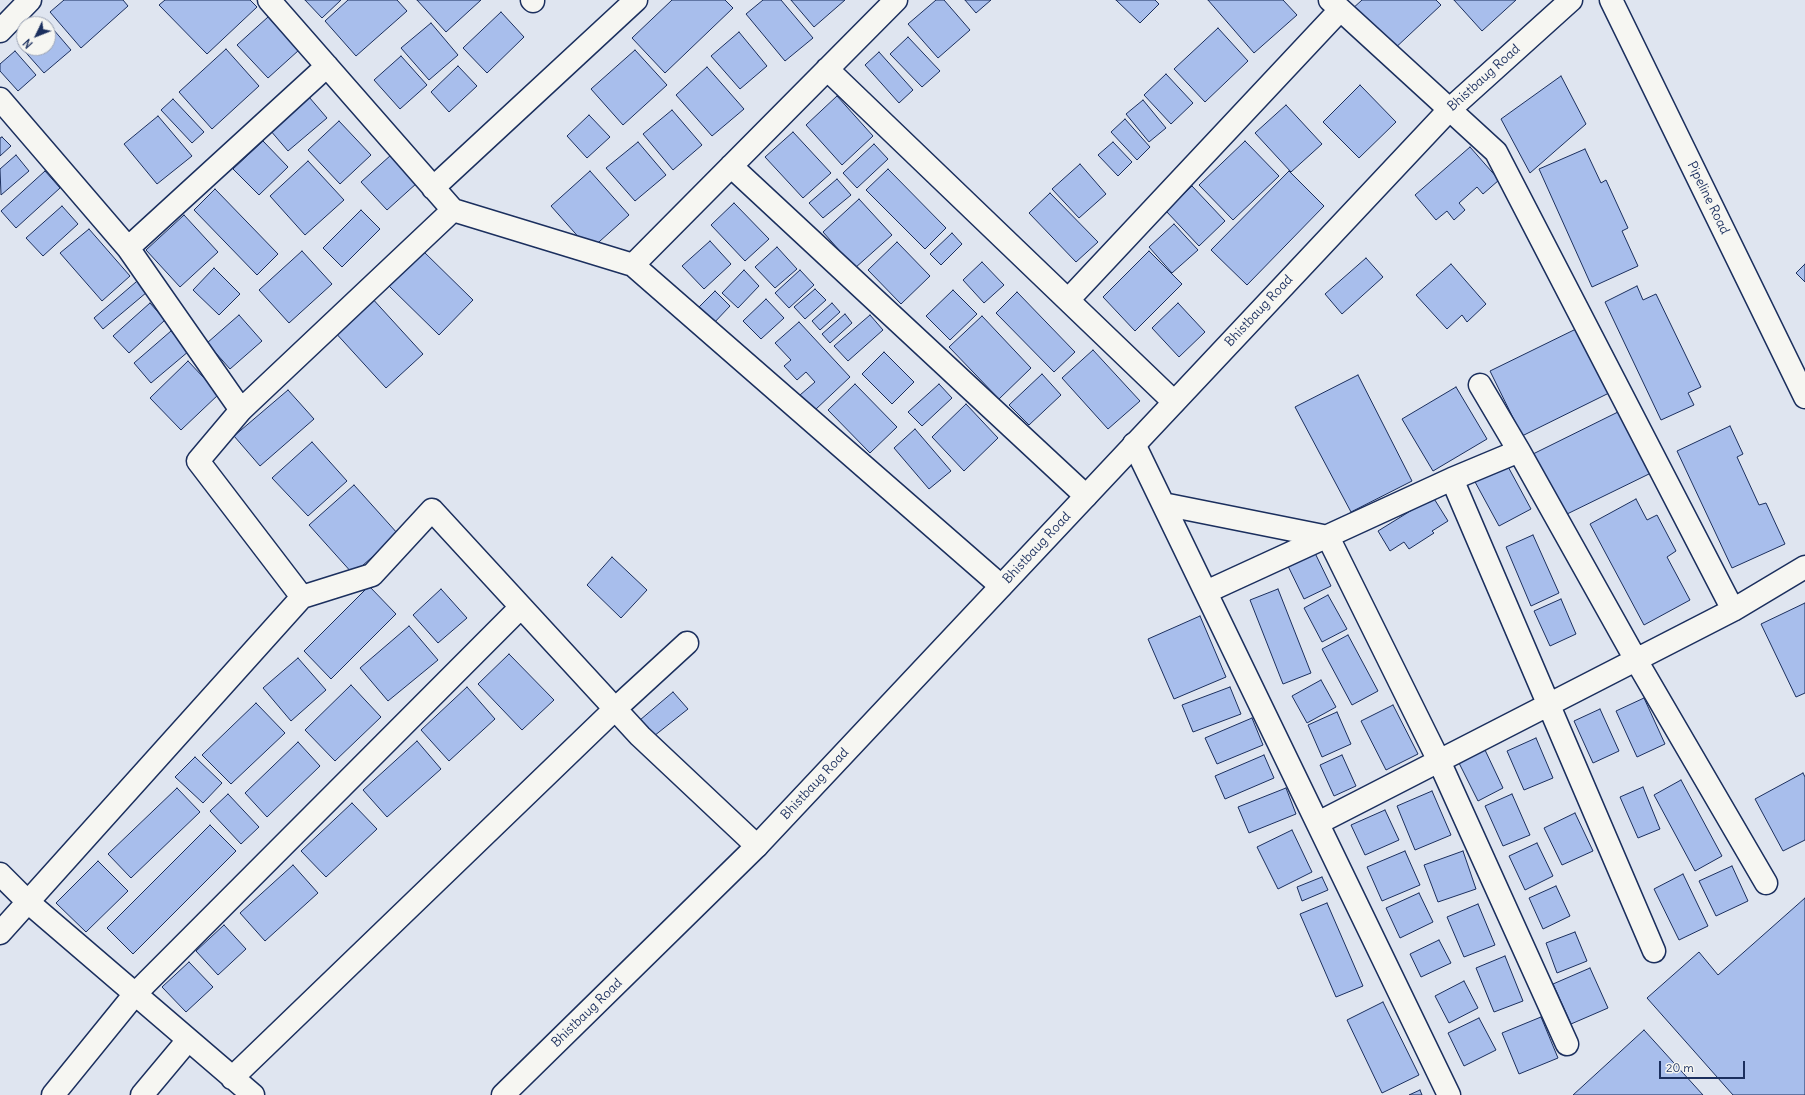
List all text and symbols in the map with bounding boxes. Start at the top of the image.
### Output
north arrow [16,16,56,56]
text: N [20,36,36,51]
street label: Bhistbaug Road [1445,41,1523,115]
street label: Pipeline Road [1684,159,1732,237]
street label: Bhistbaug Road [1222,272,1296,350]
street label: Bhistbaug Road [1000,509,1074,587]
street label: Bhistbaug Road [778,745,852,823]
street label: Bhistbaug Road [548,975,626,1051]
scale bar [1661,1053,1747,1079]
text: 20 m [1666,1060,1694,1075]

